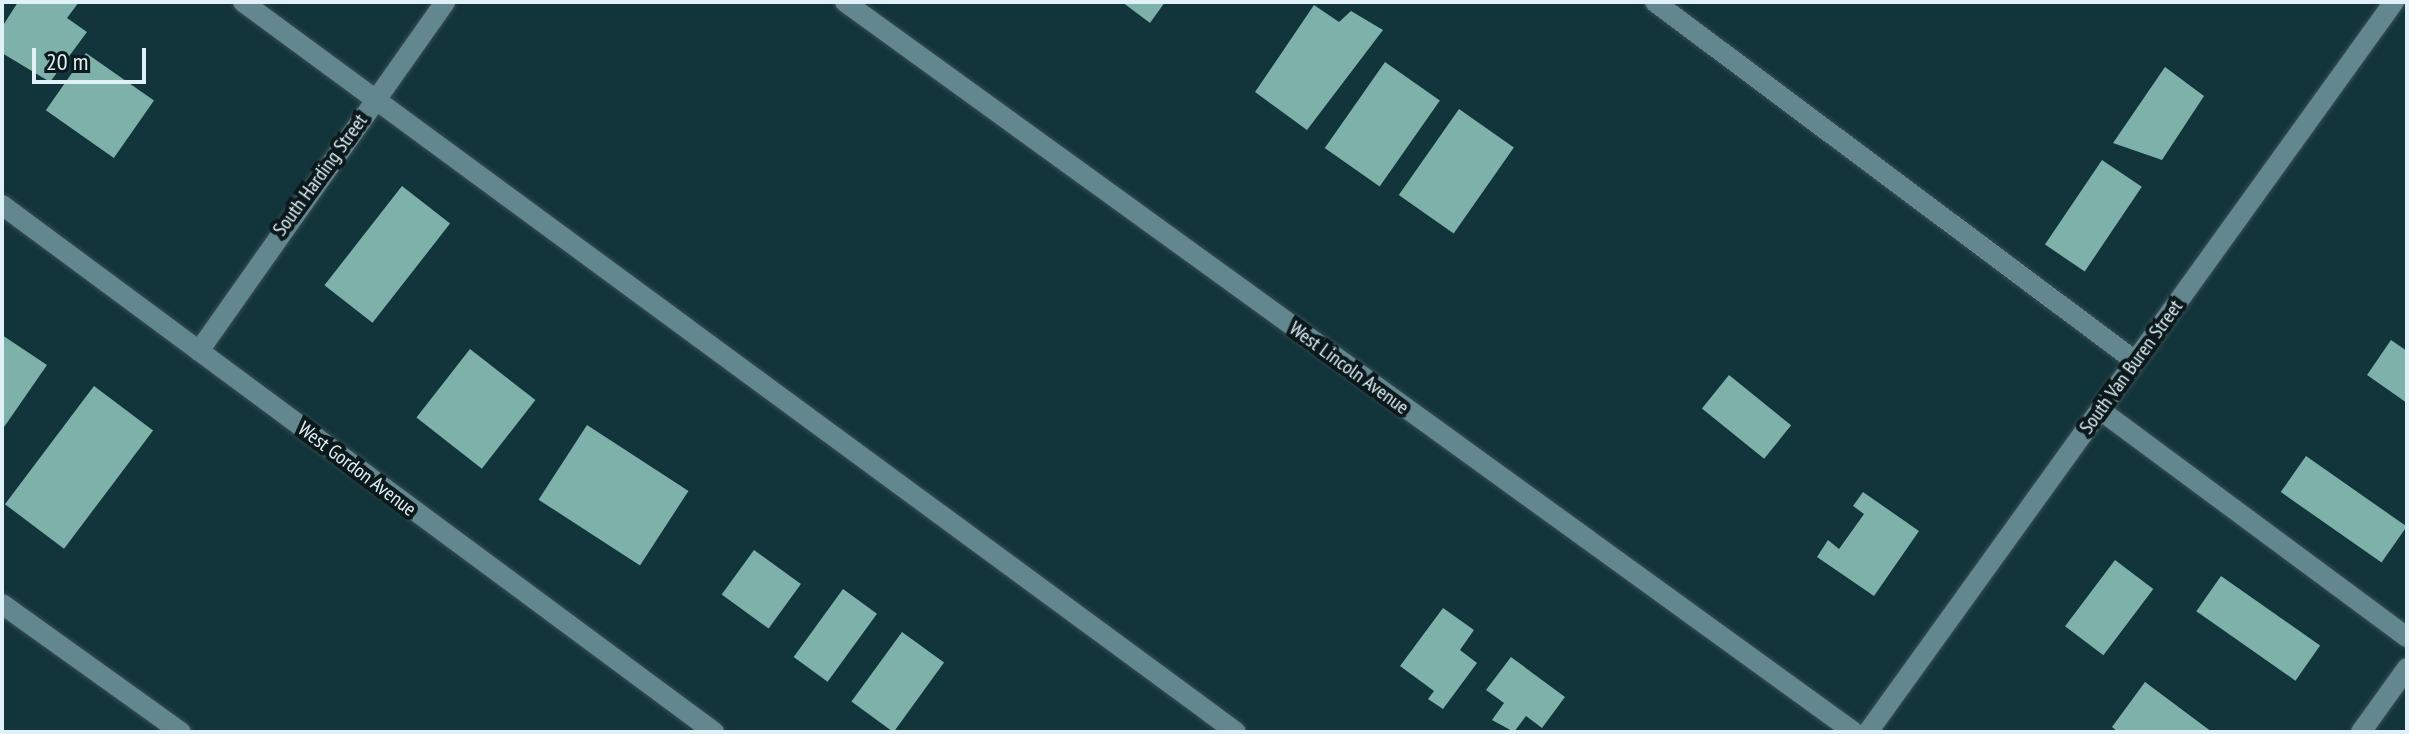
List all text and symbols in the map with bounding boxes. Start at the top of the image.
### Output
scale bar [36,32,150,82]
text: 20 m [46,46,88,77]
street label: South Harding Street [268,109,372,241]
street label: South Van Buren Street [2074,295,2188,439]
street label: West Lincoln Avenue [1284,316,1414,420]
street label: West Gordon Avenue [293,417,421,521]

